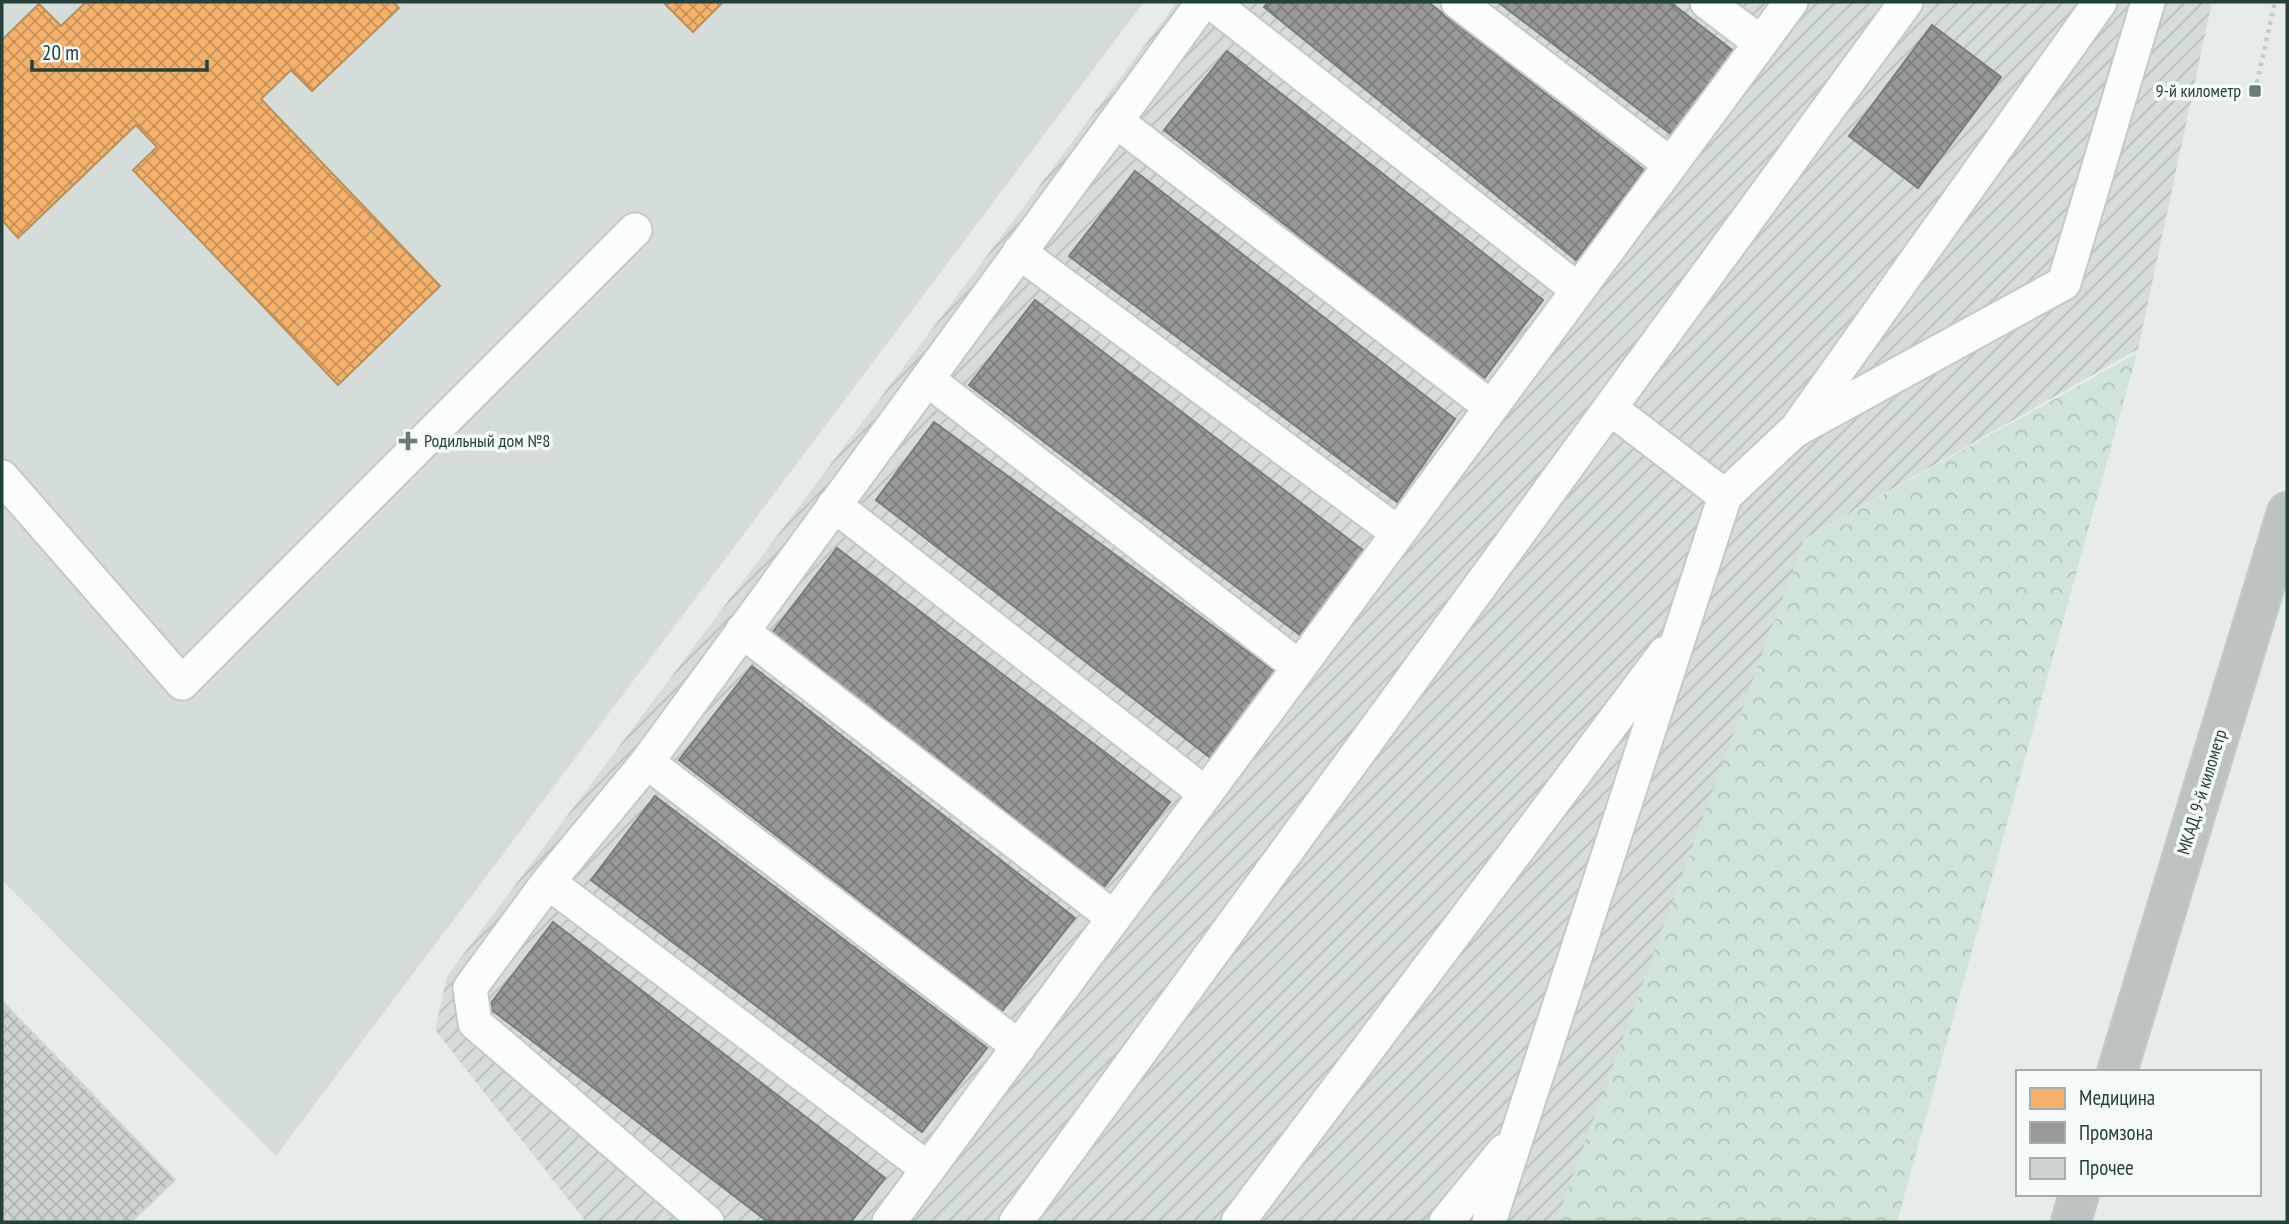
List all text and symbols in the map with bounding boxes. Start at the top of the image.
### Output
scale bar [32,28,206,72]
text: 20 m [42,39,79,66]
place label: 9-й километр [2156,79,2241,102]
marker: 9-й километр [2247,83,2263,99]
place label: Родильный дом №8 [424,429,550,452]
marker: Родильный дом №8 [398,431,418,451]
street label: МКАД, 9-й километр [2172,726,2232,857]
legend [2016,1070,2261,1196]
text: Медицина [2079,1084,2155,1111]
text: Промзона [2079,1119,2153,1146]
text: Прочее [2079,1154,2134,1181]

